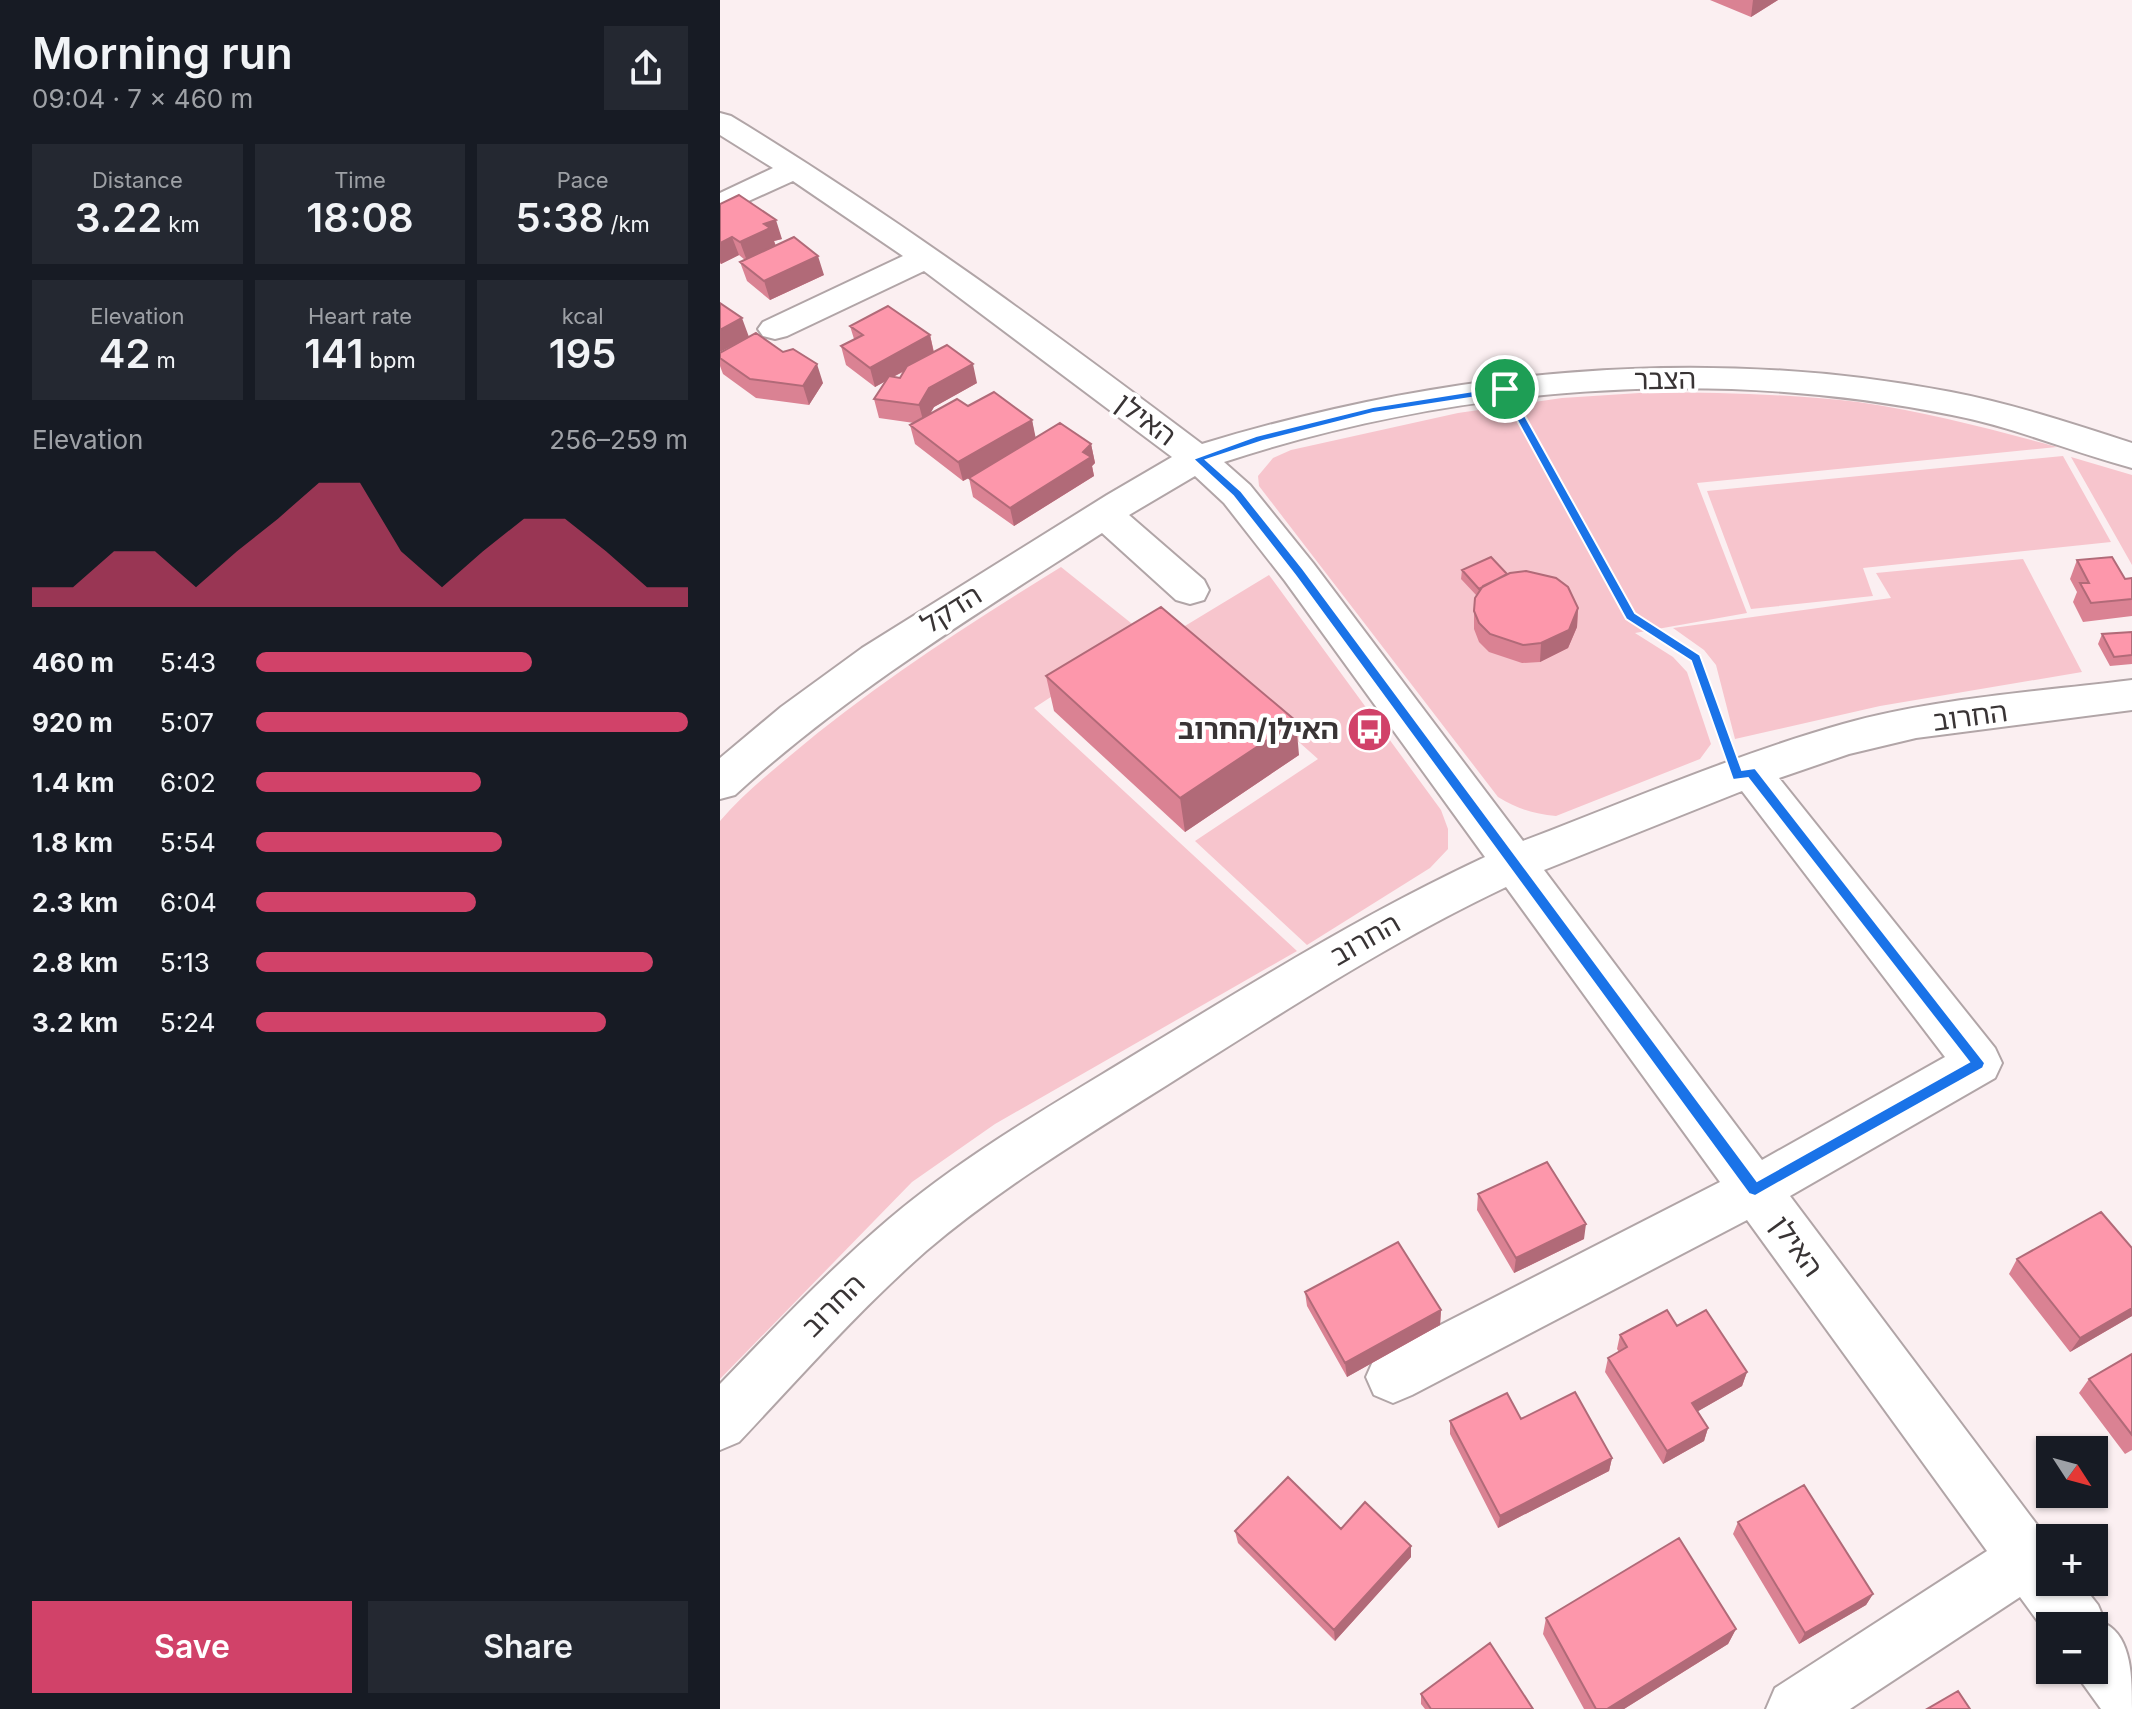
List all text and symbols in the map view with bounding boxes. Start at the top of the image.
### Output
text: Morning run [32,26,293,80]
button: share [604,26,688,110]
text: 09:04 · 7 × 460 m [32,83,253,114]
text: Distance [92,167,183,193]
text: Time [334,167,386,193]
text: Pace [557,167,609,193]
text: 3.22 [75,193,162,242]
text: 18:08 [306,193,414,242]
text: 5:38 [515,193,604,242]
text: km [162,211,200,237]
text: /km [604,211,650,237]
text: Elevation [90,303,184,329]
text: Heart rate [308,303,412,329]
text: kcal [562,303,604,329]
text: 42 [99,329,150,378]
text: 141 [304,329,363,378]
text: 195 [549,329,616,378]
text: m [150,347,176,373]
text: bpm [363,347,416,373]
pin [1471,355,1539,423]
street label: הצבר [1634,361,1696,397]
icon: arrive [1483,367,1527,411]
street label: האילן [1109,385,1183,453]
text: Elevation [32,424,143,455]
text: 256–259 m [549,424,688,455]
street label: הדקל [914,577,988,641]
text: 460 m [32,647,114,678]
text: 5:43 [160,647,216,678]
street label: החרוב [1930,694,2010,738]
bus stop icon: האילן/החרוב [1346,705,1394,753]
text: 920 m [32,707,113,738]
text: 5:07 [160,707,214,738]
place label: האילן/החרוב [1178,712,1339,746]
text: 1.4 km [32,767,114,798]
text: 6:02 [160,767,216,798]
text: 1.8 km [32,827,113,858]
text: 5:54 [160,827,216,858]
text: 2.3 km [32,887,118,918]
text: 6:04 [160,887,217,918]
street label: החרוב [1324,906,1406,972]
text: 2.8 km [32,947,118,978]
text: 5:13 [160,947,210,978]
text: 3.2 km [32,1007,118,1038]
text: 5:24 [160,1007,216,1038]
street label: האילן [1764,1209,1830,1283]
street label: החרוב [794,1266,872,1344]
north arrow [2036,1436,2108,1508]
map controls [2036,1436,2108,1684]
button: + [2036,1524,2108,1596]
button: Save [32,1601,352,1693]
button: Share [368,1601,688,1693]
button: − [2036,1612,2108,1684]

